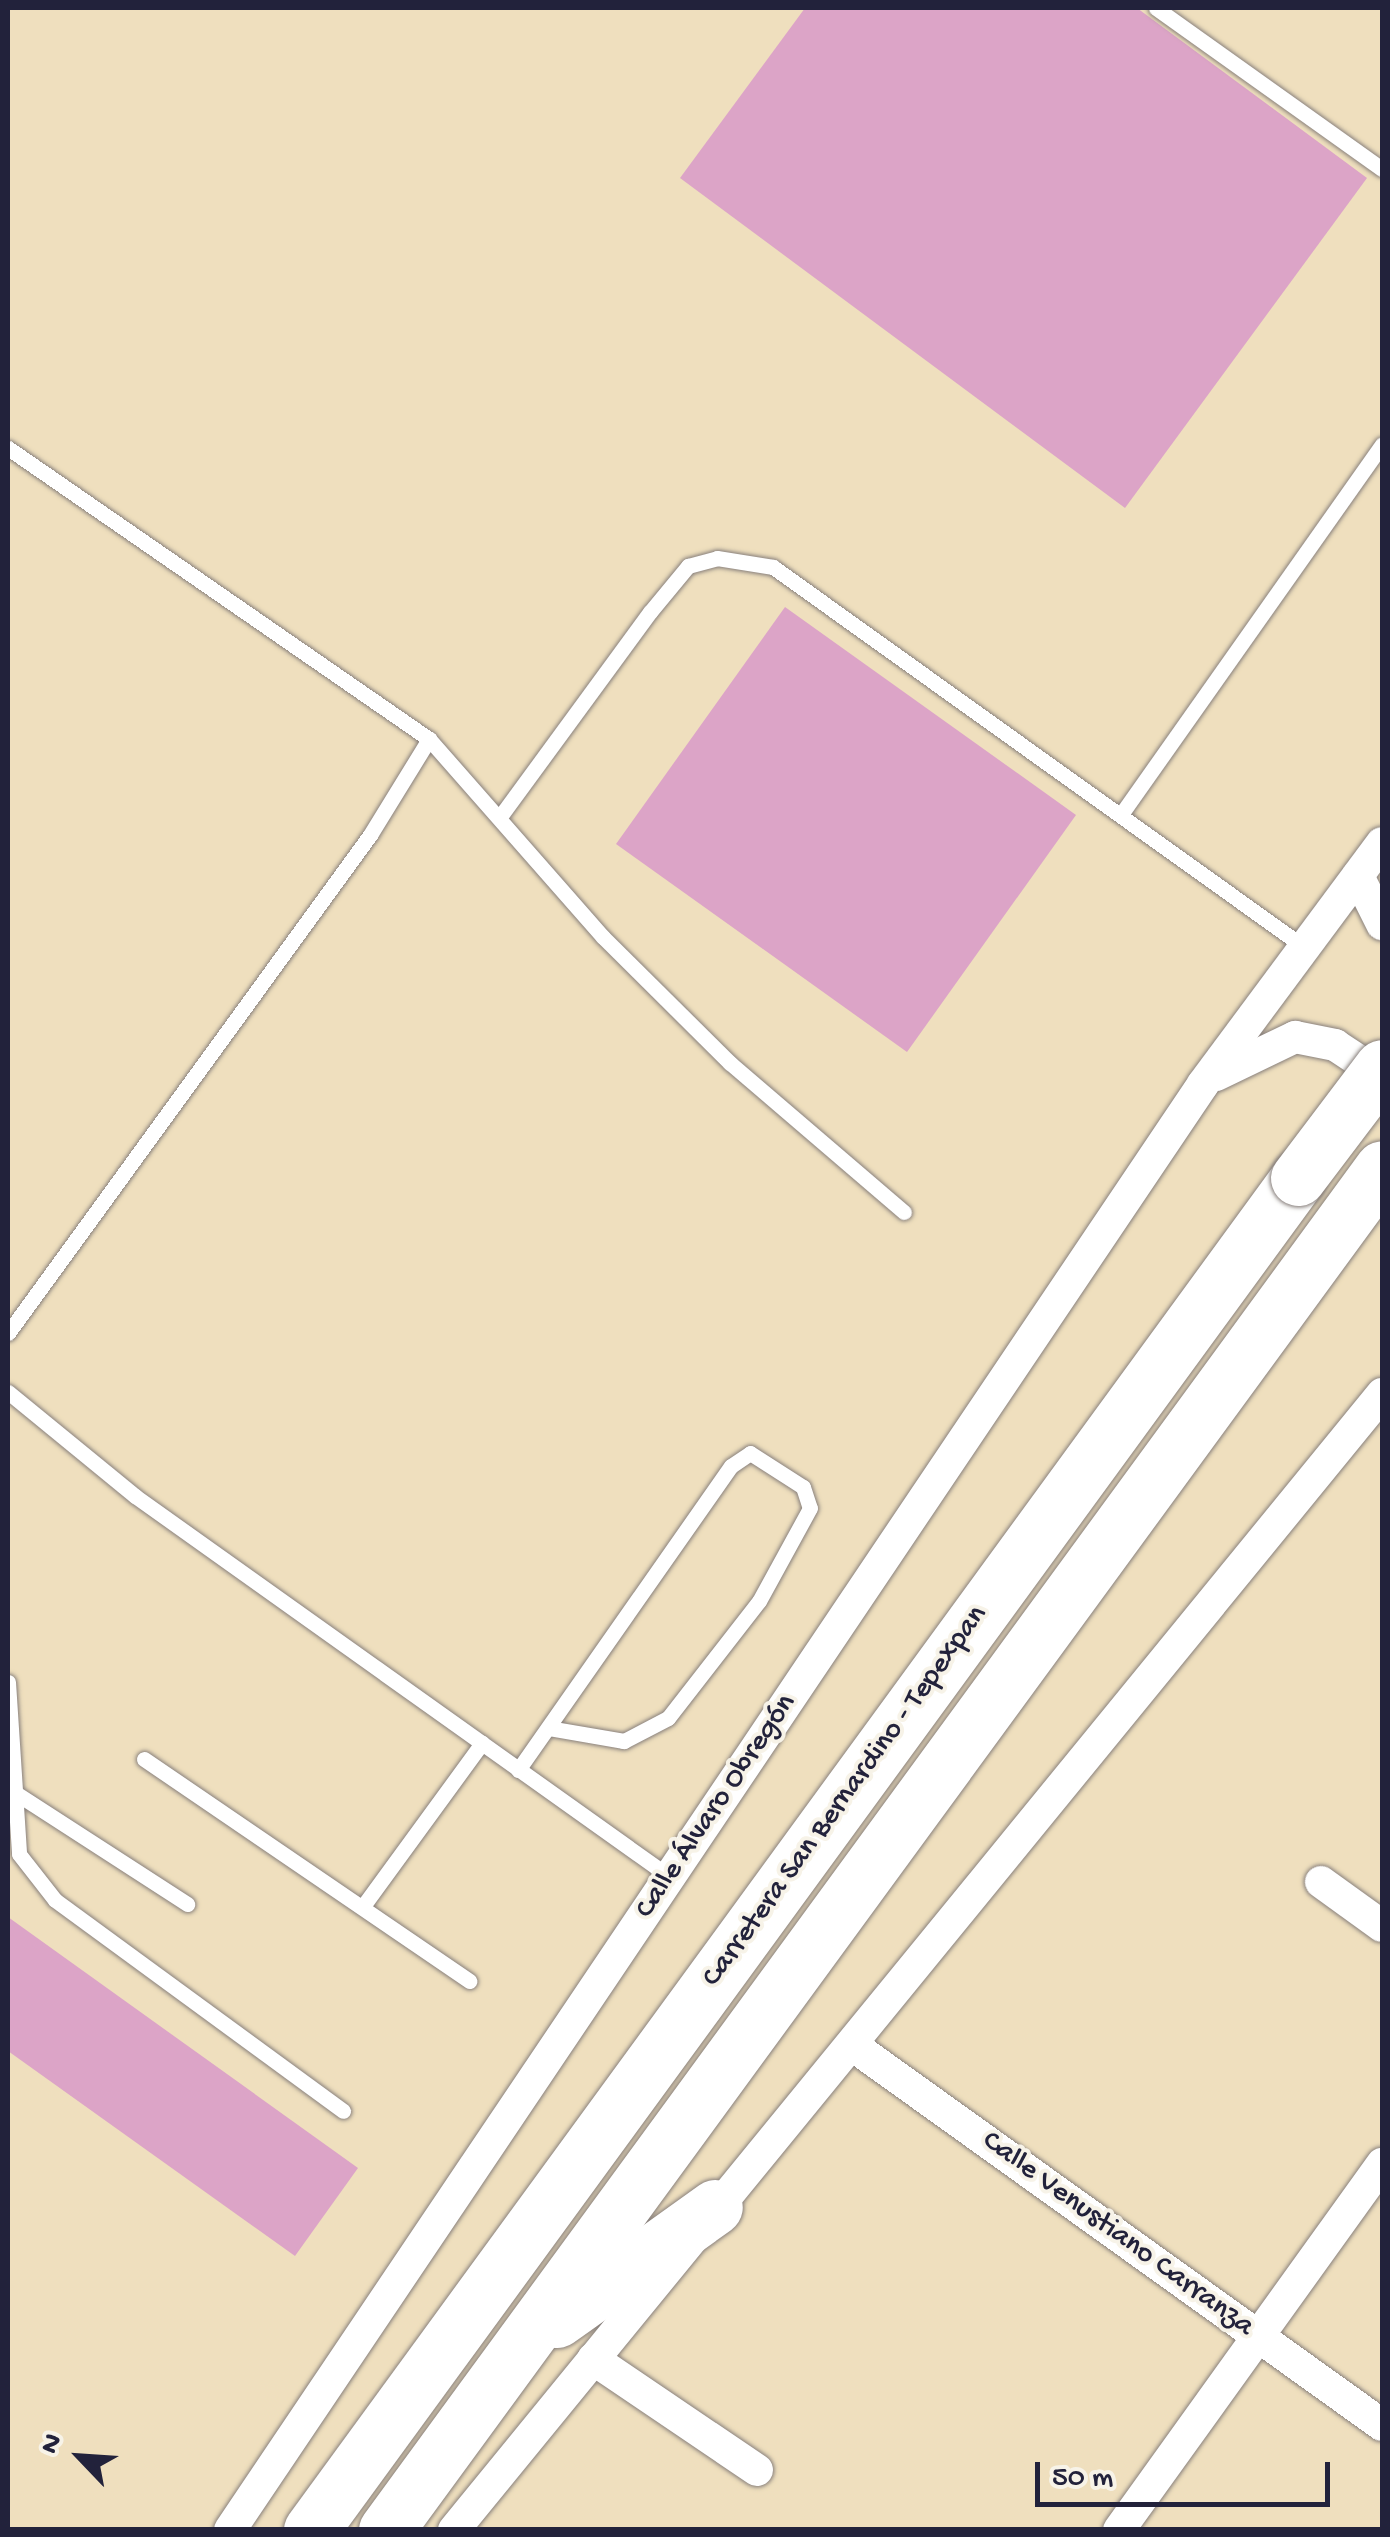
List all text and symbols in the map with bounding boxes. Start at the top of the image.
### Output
street label: Carretera San Bernardino - Tepexpan [695,1599,997,1995]
street label: Calle Álvaro Obregón [629,1688,805,1926]
street label: Calle Venustiano Carranza [974,2124,1260,2346]
north arrow [30,2407,130,2507]
text: N [34,2429,71,2459]
scale bar [1040,2442,1335,2504]
text: 50 m [1052,2462,1113,2497]

